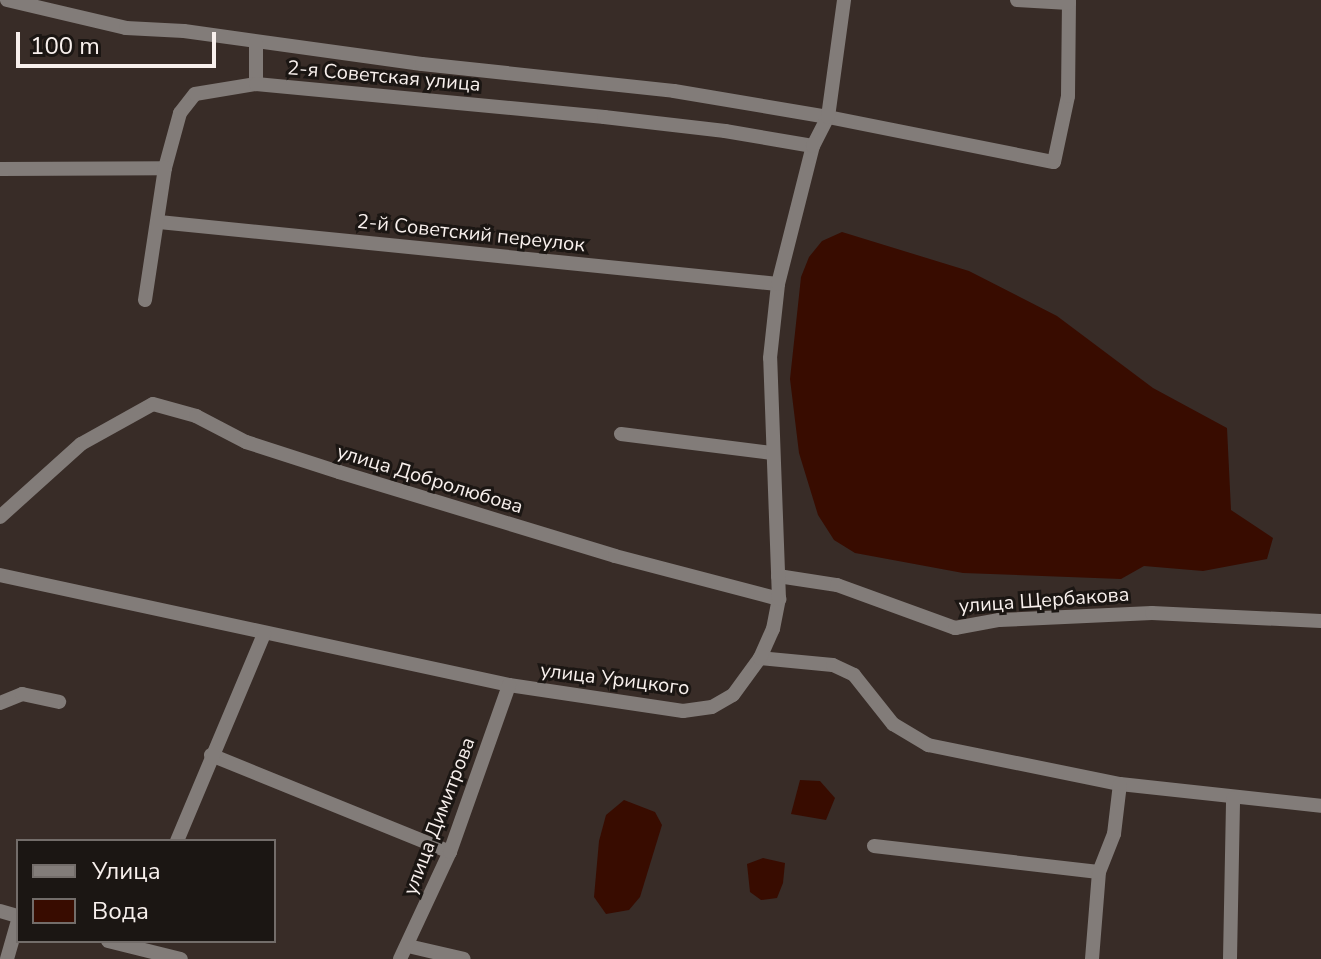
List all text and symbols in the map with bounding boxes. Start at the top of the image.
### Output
scale bar [20,16,220,66]
text: 100 m [30,30,100,62]
street label: 2-я Советская улица [286,56,482,96]
street label: 2-й Советский переулок [356,209,586,257]
street label: улица Добролюбова [334,439,526,519]
street label: улица Щербакова [958,582,1130,618]
street label: улица Урицкого [539,658,691,700]
street label: улица Димитрова [398,734,480,898]
legend [16,839,276,943]
text: Улица [92,855,161,887]
text: Вода [92,895,149,927]

